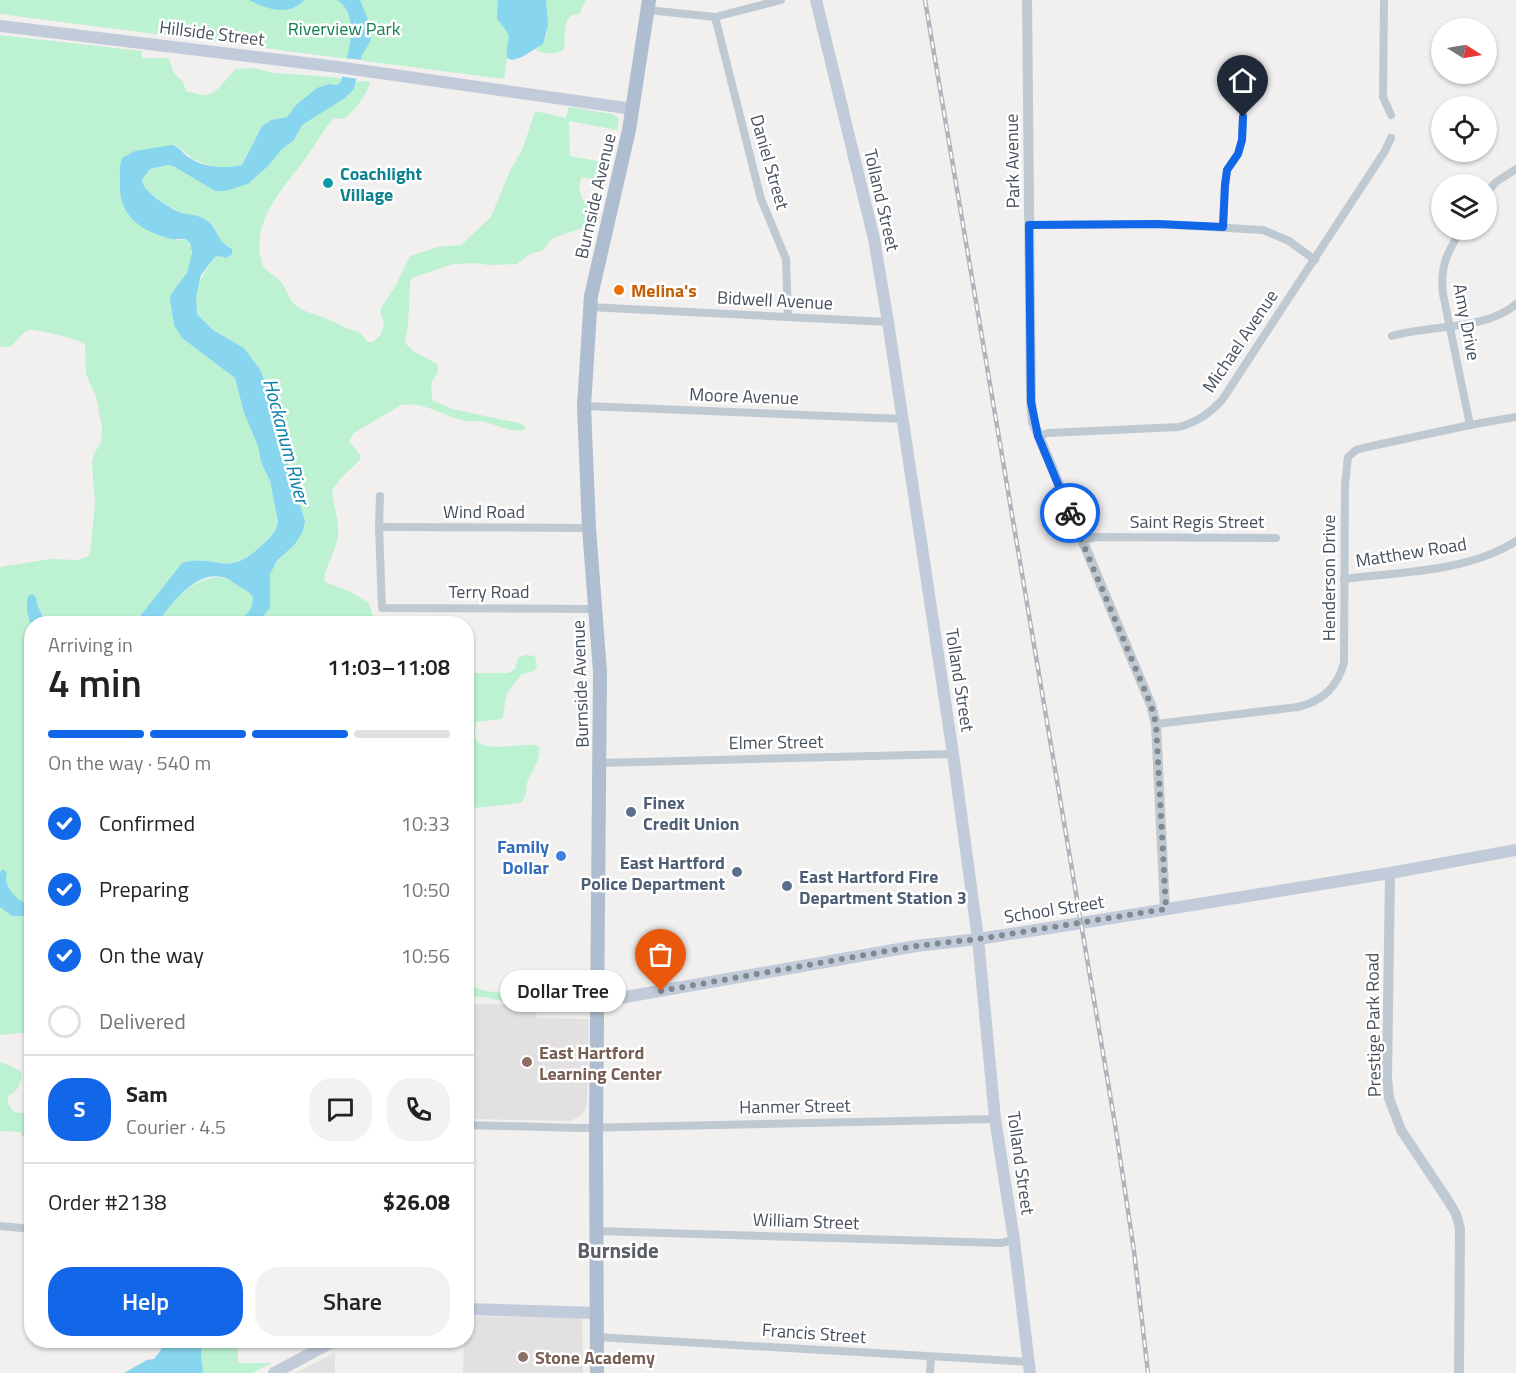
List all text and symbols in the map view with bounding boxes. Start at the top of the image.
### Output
street label: Hillside Street [158,13,267,53]
park label: Riverview Park [288,15,401,42]
north arrow [1431,18,1497,84]
map controls [1431,18,1497,240]
pin [1217,55,1268,117]
icon: home [1226,64,1259,97]
button: locate [1431,96,1497,162]
street label: Daniel Street [744,111,797,213]
street label: Park Avenue [998,113,1026,209]
street label: Burnside Avenue [567,131,623,261]
street label: Tolland Street [857,146,907,254]
place label: Coachlight Village [340,160,422,208]
button: layers [1431,174,1497,240]
marker: Coachlight Village [321,176,335,190]
place label: Melina's [631,277,697,304]
street label: Amy Drive [1446,281,1488,363]
marker: Melina's [612,283,626,297]
street label: Bidwell Avenue [716,283,834,317]
street label: Michael Avenue [1196,284,1284,398]
water label: Hockanum River [255,375,319,510]
street label: Moore Avenue [689,381,799,411]
courier [1040,483,1100,543]
icon: bike [1054,497,1087,530]
street label: Wind Road [443,498,525,525]
street label: Saint Regis Street [1130,508,1265,535]
street label: Henderson Drive [1315,515,1342,641]
street label: Matthew Road [1354,530,1468,574]
street label: Terry Road [449,578,530,605]
street label: Burnside Avenue [564,620,596,748]
street label: Tolland Street [939,626,982,734]
text: Arriving in [48,629,133,660]
text: 11:03–11:08 [327,650,450,684]
text: 4 min [48,653,142,712]
street label: Elmer Street [728,728,824,756]
text: On the way · 540 m [48,747,211,778]
place label: Finex Credit Union [643,789,740,837]
marker: Finex Credit Union [624,805,638,819]
text: Confirmed [99,806,195,840]
icon: check [48,807,81,840]
text: 10:33 [401,808,450,839]
place label: Family Dollar [497,833,549,881]
marker: Family Dollar [554,849,568,863]
place label: East Hartford Police Department [581,849,725,897]
place label: East Hartford Fire Department Station 3 [799,863,967,911]
marker: East Hartford Police Department [730,865,744,879]
text: Preparing [99,872,189,906]
icon: check [48,873,81,906]
text: 10:50 [401,874,450,905]
marker: East Hartford Fire Department Station 3 [780,879,794,893]
street label: School Street [1002,888,1107,930]
pin [635,929,686,991]
text: On the way [99,938,204,972]
icon: bag [644,938,677,971]
icon: check [48,939,81,972]
text: 10:56 [401,940,450,971]
street label: Prestige Park Road [1358,953,1388,1097]
callout: Dollar Tree [499,970,625,1012]
text: Dollar Tree [517,975,609,1006]
text: Delivered [99,1004,186,1038]
place label: East Hartford Learning Center [539,1039,662,1087]
marker: East Hartford Learning Center [520,1055,534,1069]
text: Sam [126,1077,168,1111]
button: chat [309,1078,372,1141]
button: phone [387,1078,450,1141]
text: S [74,1092,85,1126]
street label: Hanmer Street [739,1092,852,1120]
street label: Tolland Street [1000,1110,1042,1217]
text: Courier · 4.5 [126,1111,226,1142]
text: Order #2138 [48,1185,167,1219]
text: $26.08 [383,1185,450,1219]
street label: William Street [752,1206,860,1236]
district label: Burnside [577,1234,659,1266]
button: Help [48,1267,243,1336]
button: Share [255,1267,450,1336]
street label: Francis Street [761,1316,868,1350]
place label: Stone Academy [535,1344,655,1371]
marker: Stone Academy [516,1350,530,1364]

